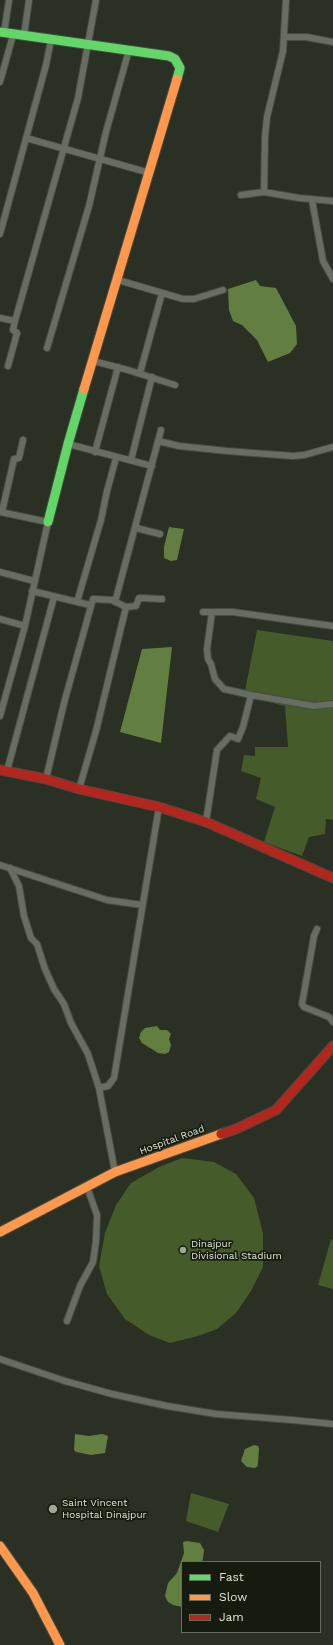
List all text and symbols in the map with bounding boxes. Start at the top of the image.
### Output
street label: Hospital Road [138,1123,206,1157]
place label: Dinajpur Divisional Stadium [191,1238,282,1262]
marker: Dinajpur Divisional Stadium [178,1245,188,1255]
place label: Saint Vincent Hospital Dinajpur [62,1497,147,1520]
marker: Saint Vincent Hospital Dinajpur [47,1503,59,1515]
legend [181,1561,321,1633]
text: Fast [219,1570,244,1584]
text: Slow [219,1590,247,1604]
text: Jam [219,1610,244,1624]

